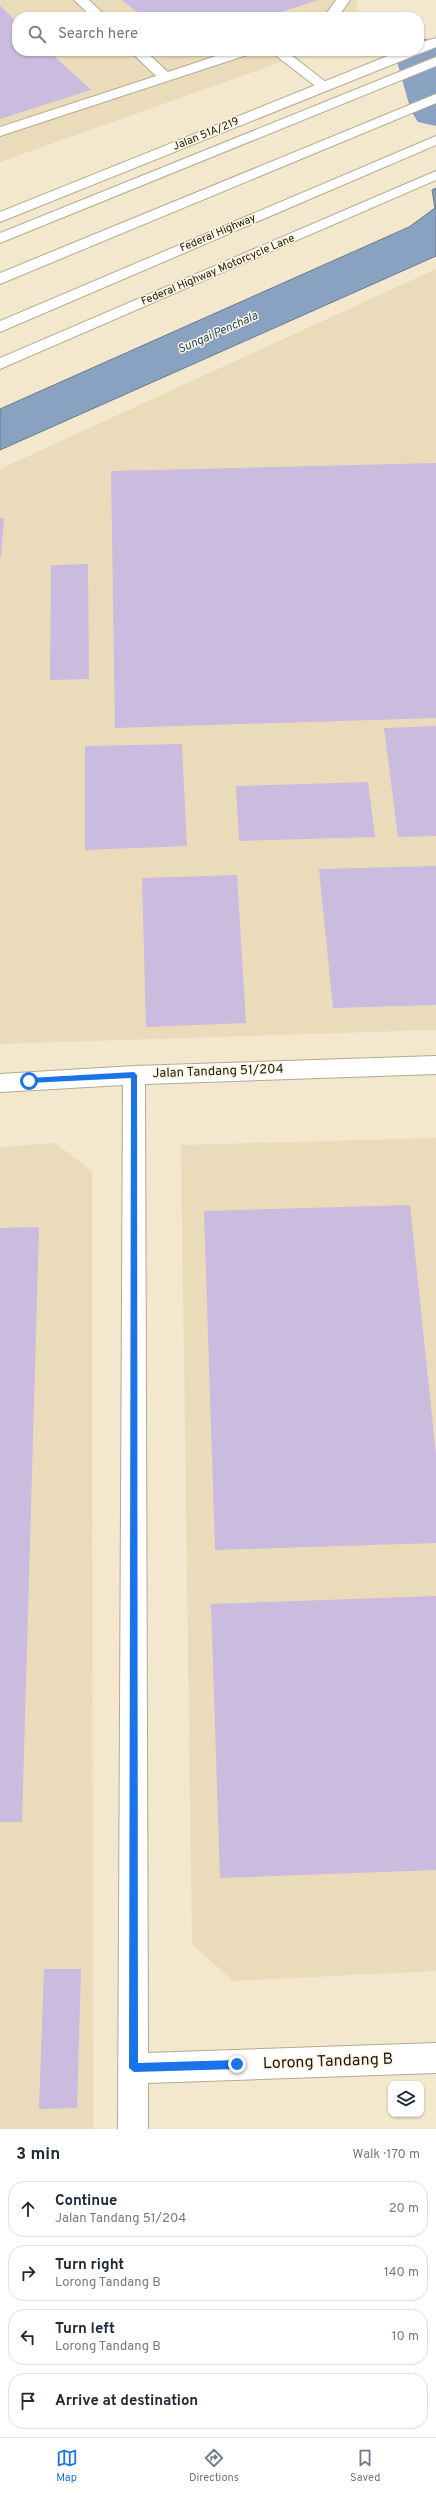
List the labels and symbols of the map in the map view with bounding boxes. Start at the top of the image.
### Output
street label: Jalan 51A/219 [171,114,241,154]
street label: Federal Highway [178,211,258,255]
street label: Federal Highway Motorcycle Lane [139,231,297,309]
water label: Sungai Penchala [176,308,261,358]
street label: Jalan Tandang 51/204 [152,1062,284,1082]
route start [20,1072,38,1090]
street label: Lorong Tandang B [263,2050,393,2074]
route end [228,2055,246,2073]

